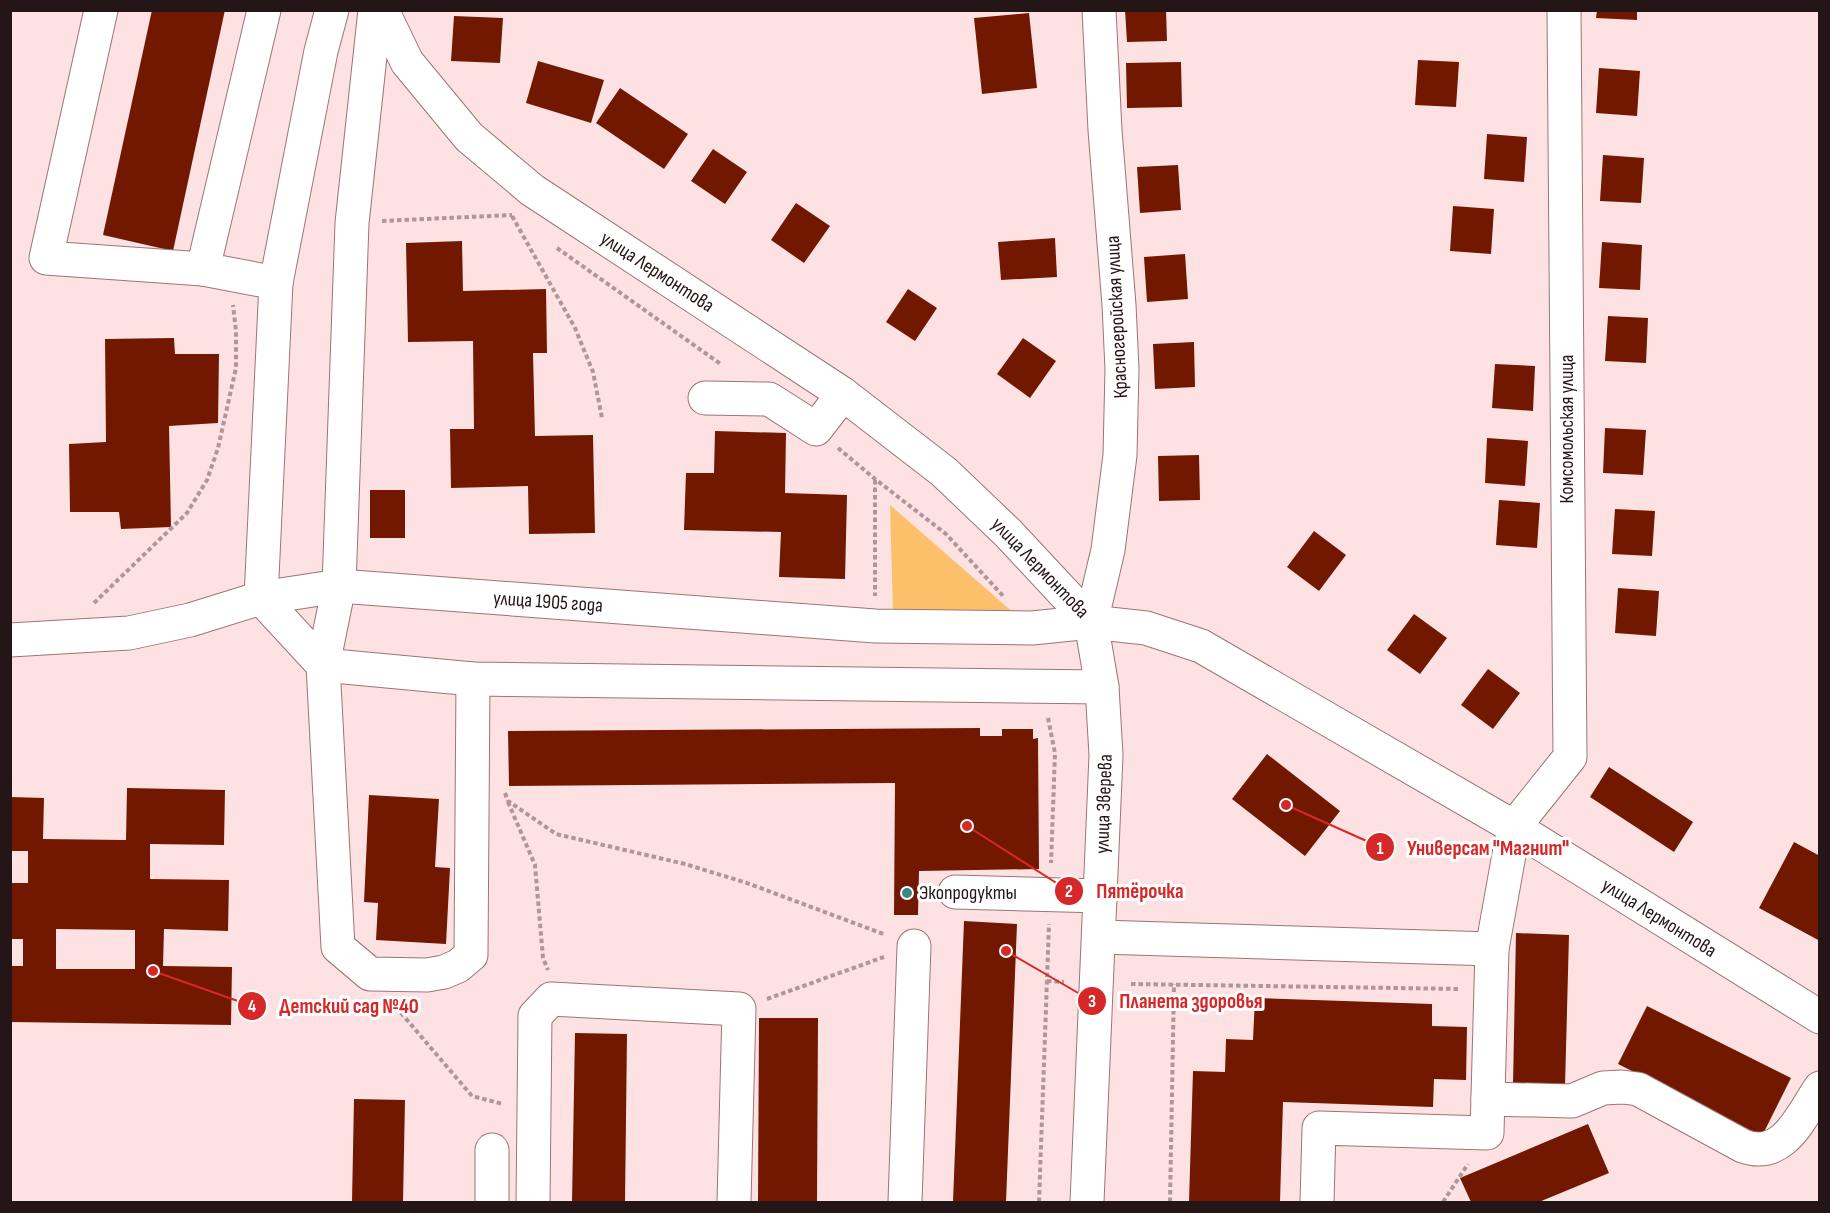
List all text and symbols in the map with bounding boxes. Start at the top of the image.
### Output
street label: улица Лермонтова [596,226,718,318]
street label: Красногеройская улица [1101,235,1133,399]
street label: Комсомольская улица [1555,355,1579,503]
street label: улица Лермонтова [986,513,1094,623]
street label: улица 1905 года [492,586,604,618]
street label: улица Зверева [1090,754,1118,854]
callout: Универсам "Магнит" [1365,828,1581,867]
text: Универсам "Магнит" [1407,836,1569,861]
text: 1 [1376,838,1384,859]
callout: Пятёрочка [1054,871,1195,910]
street label: улица Лермонтова [1597,873,1721,963]
text: Пятёрочка [1096,879,1184,904]
place label: Экопродукты [919,881,1017,905]
text: 2 [1065,881,1073,902]
marker: Экопродукты [900,886,914,900]
callout: Планета здоровья [1077,982,1275,1021]
callout: Детский сад №40 [237,987,430,1026]
text: Планета здоровья [1119,989,1263,1014]
text: 3 [1088,991,1096,1012]
text: Детский сад №40 [279,994,419,1019]
text: 4 [248,996,257,1017]

